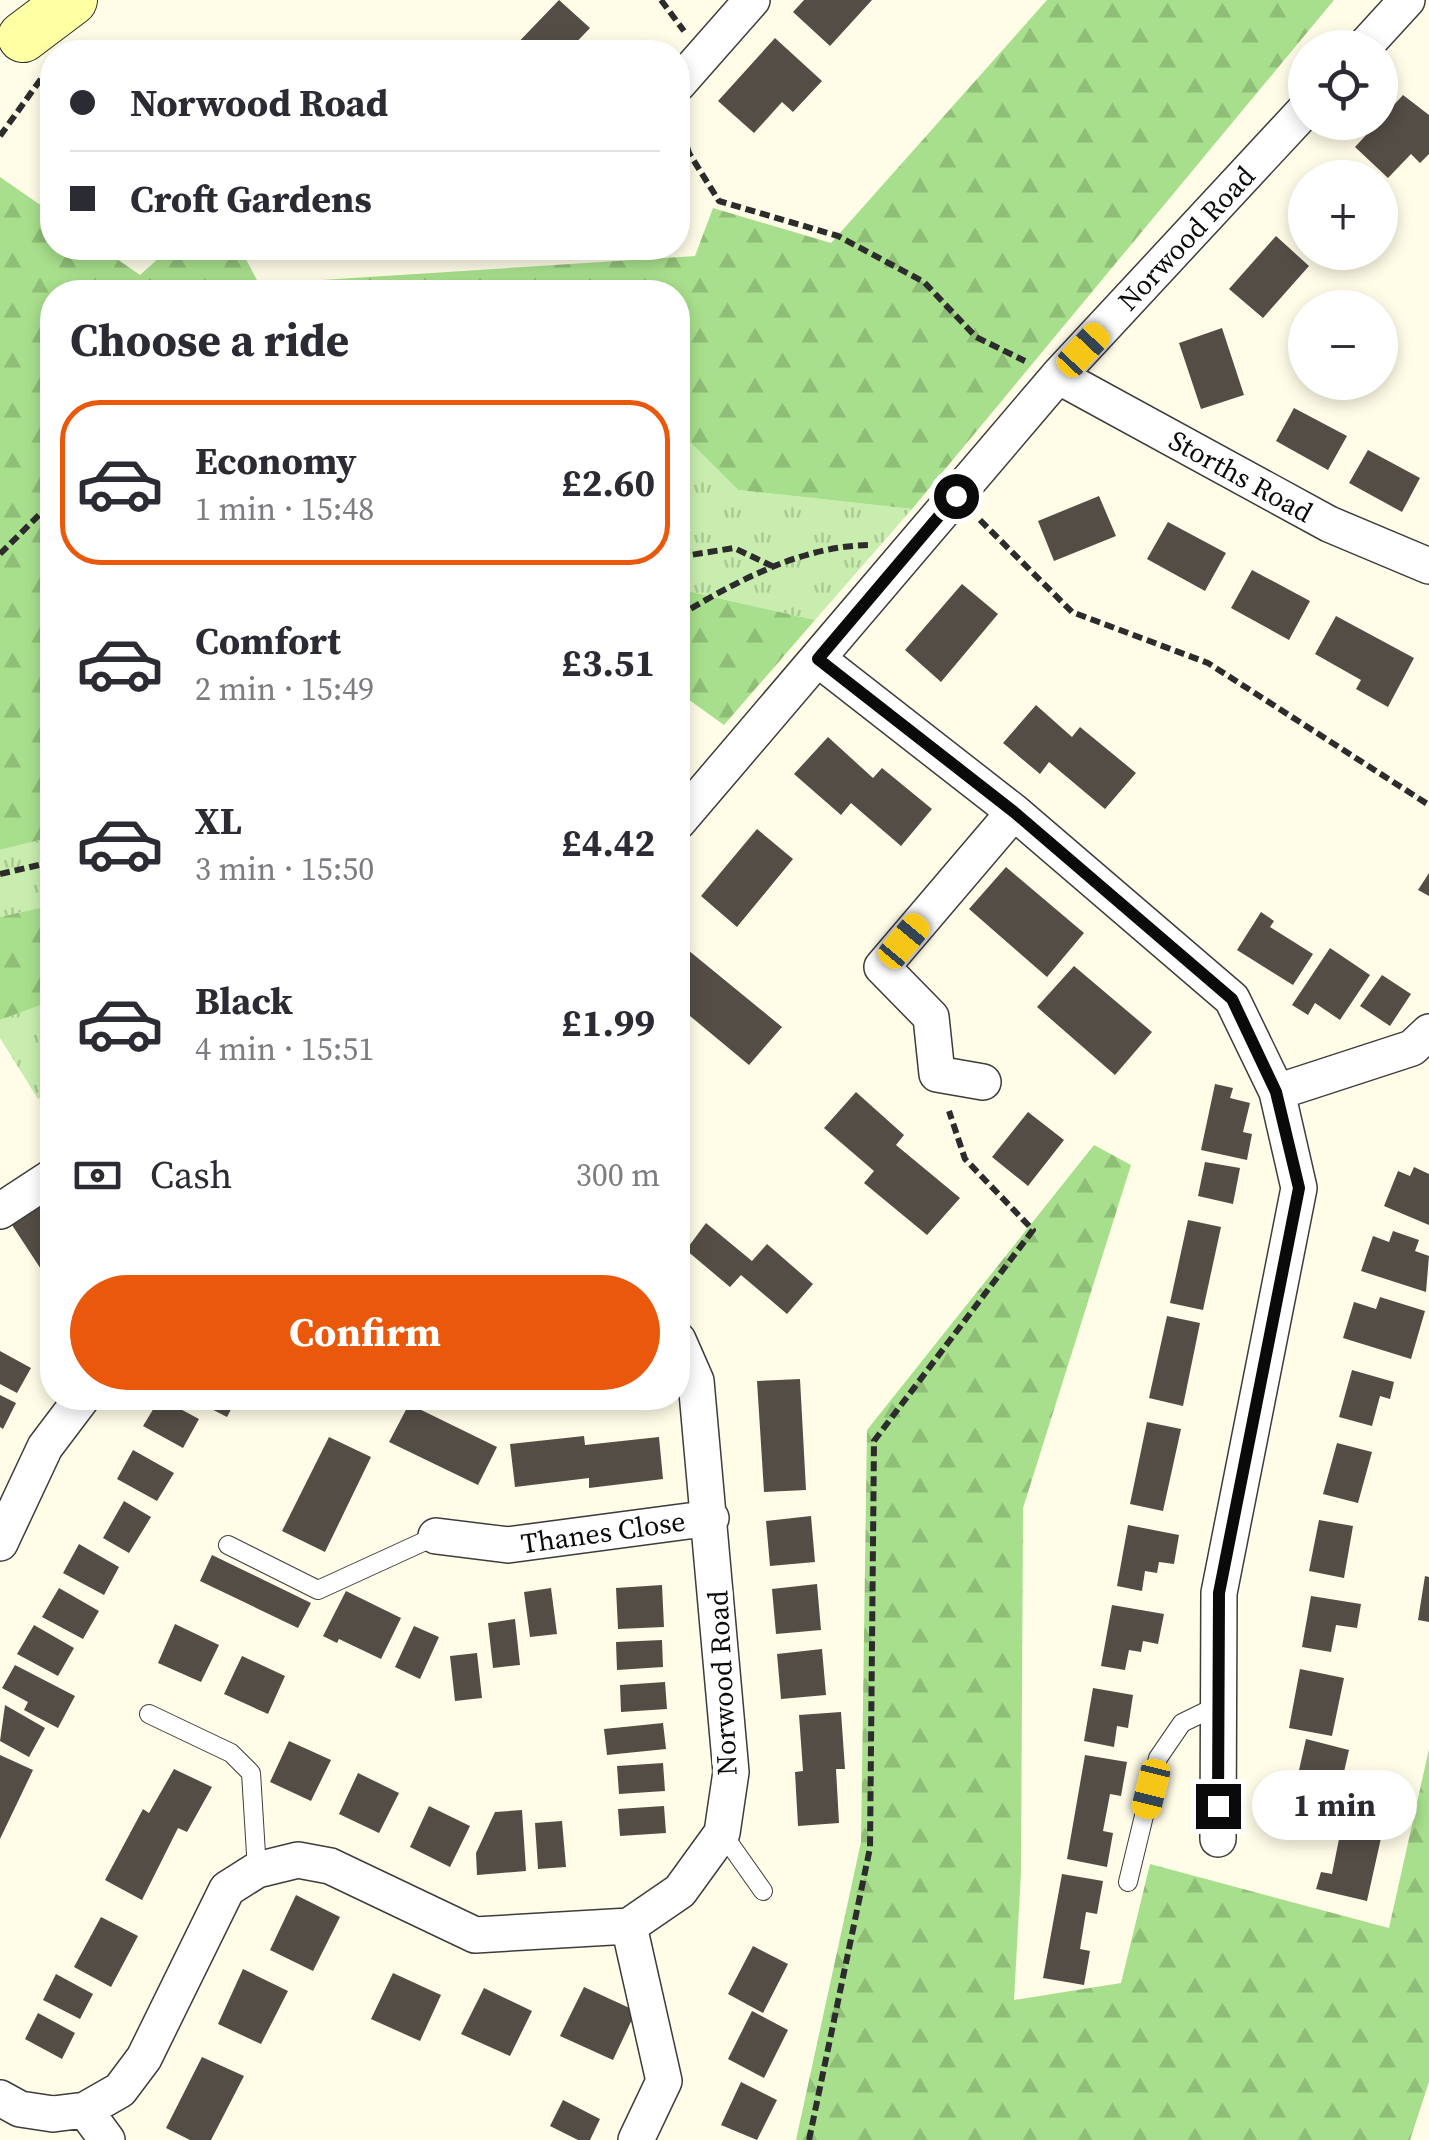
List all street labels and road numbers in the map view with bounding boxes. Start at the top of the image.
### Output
street label: Norwood Road [1109,157,1263,319]
street label: Storths Road [1162,421,1320,531]
street label: Thanes Close [518,1502,688,1562]
street label: Norwood Road [698,1589,746,1776]

